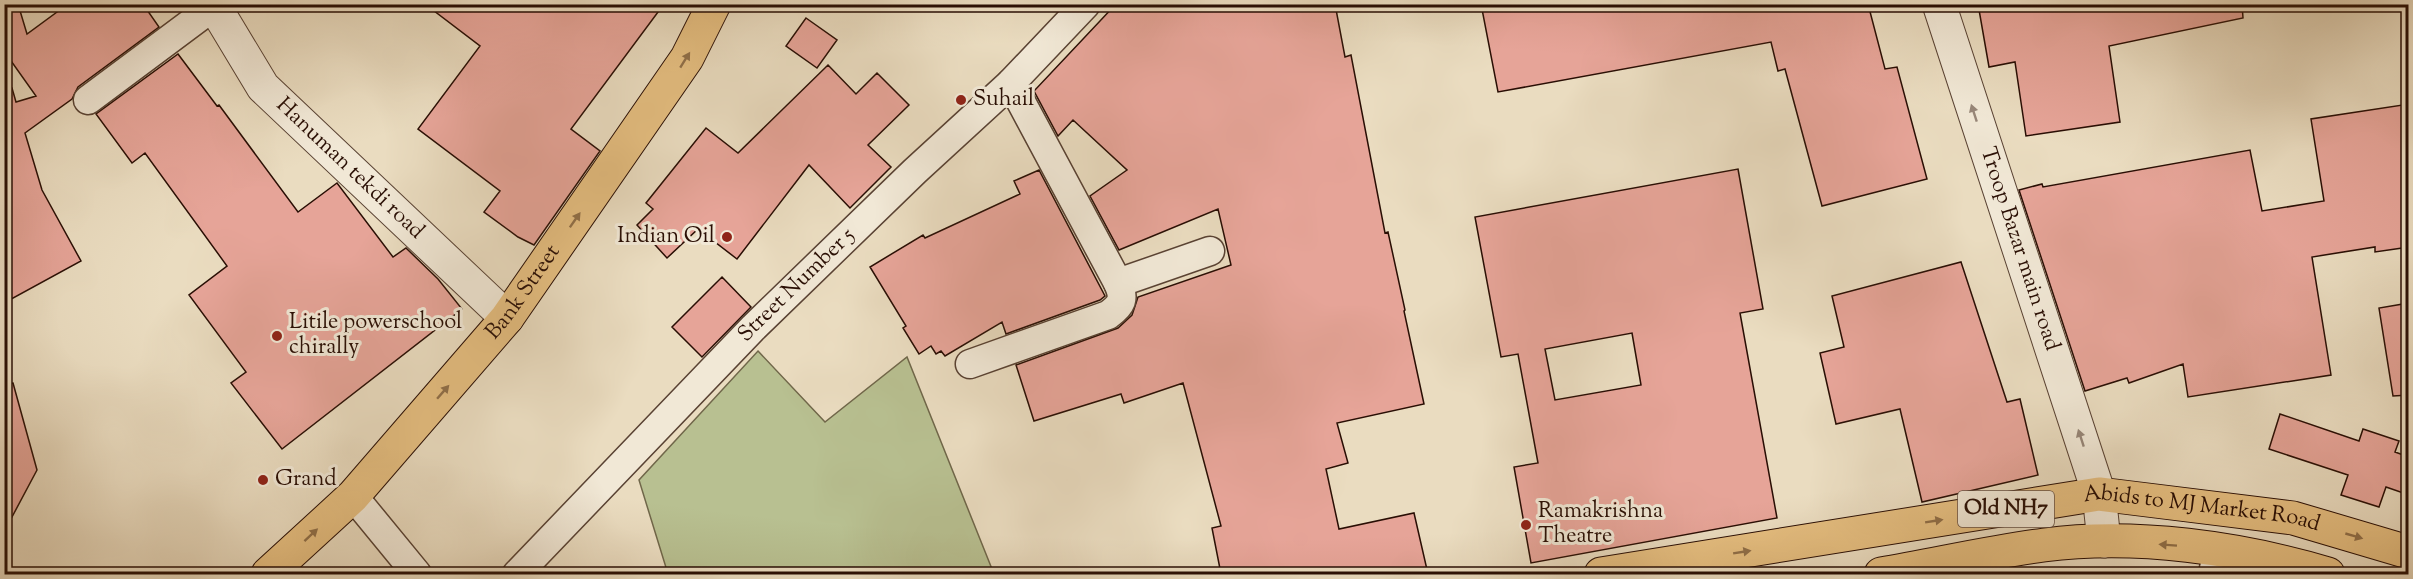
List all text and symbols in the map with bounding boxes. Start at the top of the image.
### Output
one-way arrow [680,52,691,68]
place label: Suhail [973,84,1034,116]
street label: Hanuman tekdi road [268,90,431,247]
marker: Suhail [954,93,968,107]
one-way arrow [1969,104,1979,122]
street label: Troop Bazar main road [1971,143,2067,355]
one-way arrow [569,213,581,229]
place label: Indian Oil [617,221,715,253]
street label: Street Number 5 [731,221,863,350]
marker: Indian Oil [720,230,734,244]
street label: Bank Street [479,238,569,347]
place label: Litile powerschool chirally [289,307,462,364]
marker: Litile powerschool chirally [270,329,284,343]
one-way arrow [436,385,449,400]
one-way arrow [2076,429,2085,447]
place label: Grand [275,464,337,496]
marker: Grand [256,473,270,487]
street label: Abids to MJ Market Road [2081,478,2324,541]
road number: Old NH7 [1958,491,2054,527]
place label: Ramakrishna Theatre [1538,496,1663,553]
one-way arrow [1925,516,1944,525]
marker: Ramakrishna Theatre [1519,518,1533,532]
one-way arrow [304,528,319,542]
one-way arrow [2345,532,2363,541]
one-way arrow [2159,540,2178,550]
one-way arrow [1732,547,1751,556]

